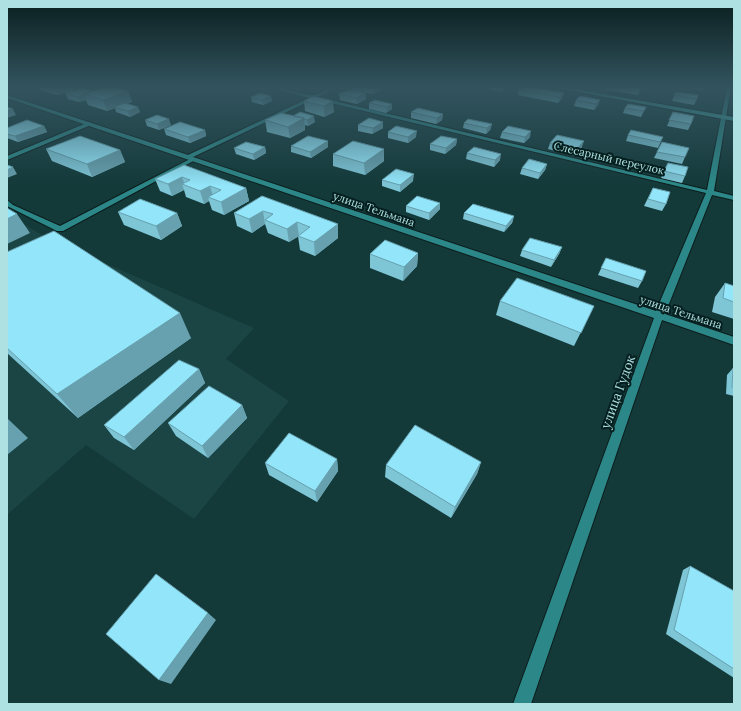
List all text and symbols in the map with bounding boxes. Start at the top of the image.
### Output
street label: Слесарный переулок [552,138,666,178]
street label: улица Тельмана [331,188,417,230]
street label: улица Тельмана [638,292,724,332]
street label: улица Гудок [597,353,639,431]

